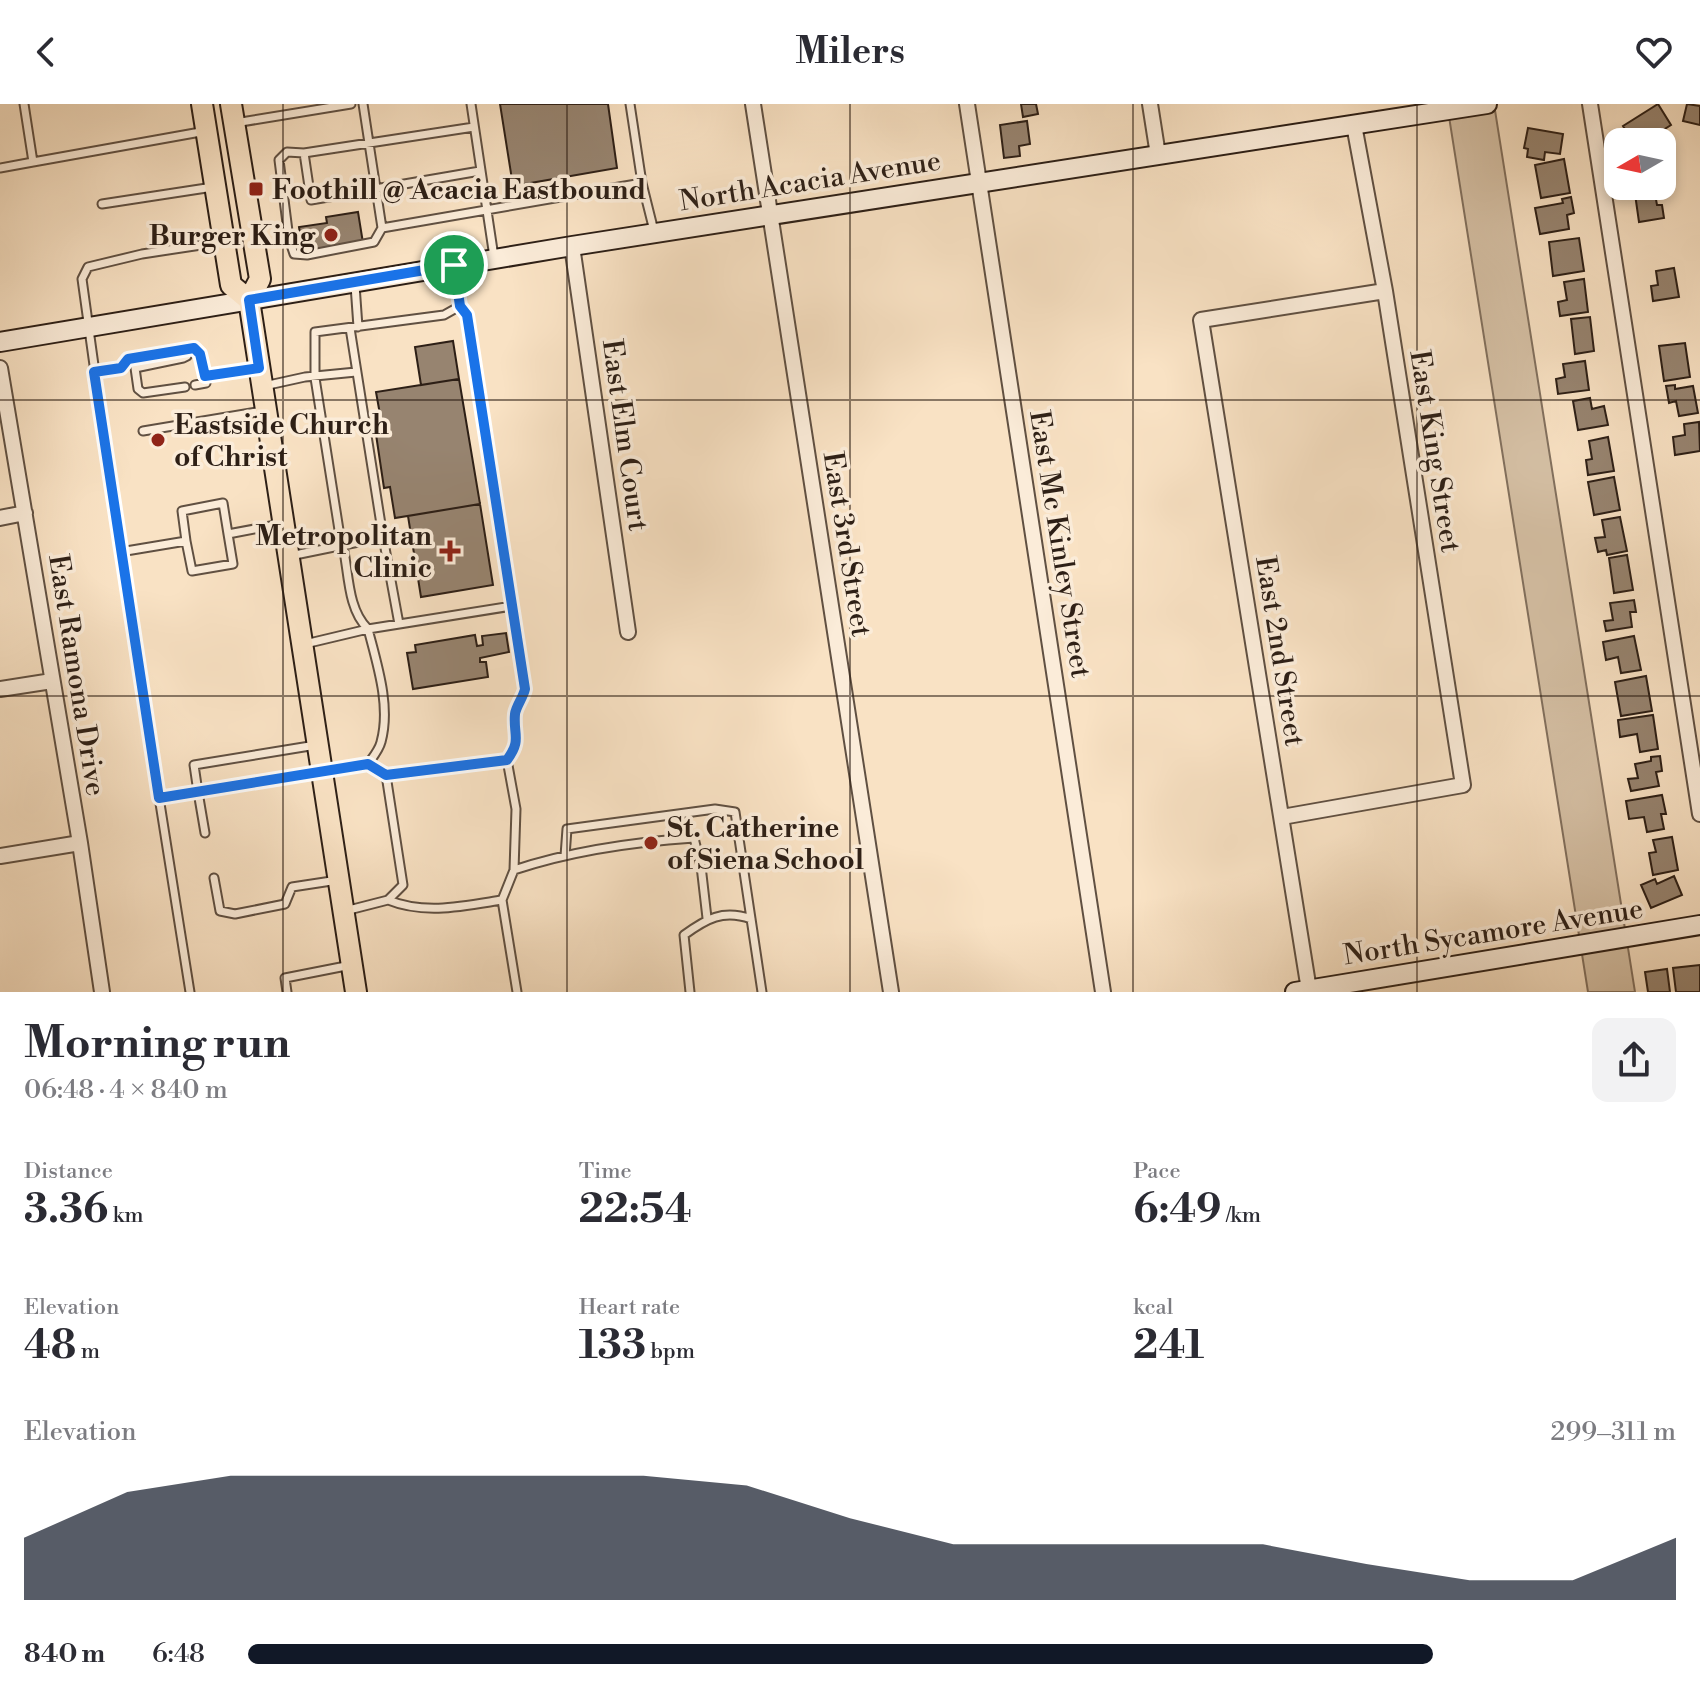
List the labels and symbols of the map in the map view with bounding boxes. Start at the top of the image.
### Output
north arrow [1604,128,1676,200]
street label: North Acacia Avenue [677,144,943,219]
place label: Foothill @ Acacia Eastbound [272,173,646,208]
marker: Foothill @ Acacia Eastbound [247,180,265,198]
place label: Burger King [149,219,316,254]
marker: Burger King [322,226,340,244]
pin [420,231,488,299]
street label: East Elm Court [594,337,655,533]
street label: East King Street [1401,348,1468,555]
place label: Eastside Church of Christ [174,408,389,475]
street label: East Mc Kinley Street [1021,408,1098,681]
marker: Eastside Church of Christ [149,431,167,449]
street label: East 3rd Street [815,449,878,639]
place label: Metropolitan Clinic [255,519,432,586]
marker: Metropolitan Clinic [439,540,461,562]
street label: East Ramona Drive [40,552,113,799]
street label: East 2nd Street [1247,554,1312,749]
place label: St. Catherine of Siena School [667,811,864,878]
marker: St. Catherine of Siena School [642,834,660,852]
street label: North Sycamore Avenue [1341,891,1646,973]

